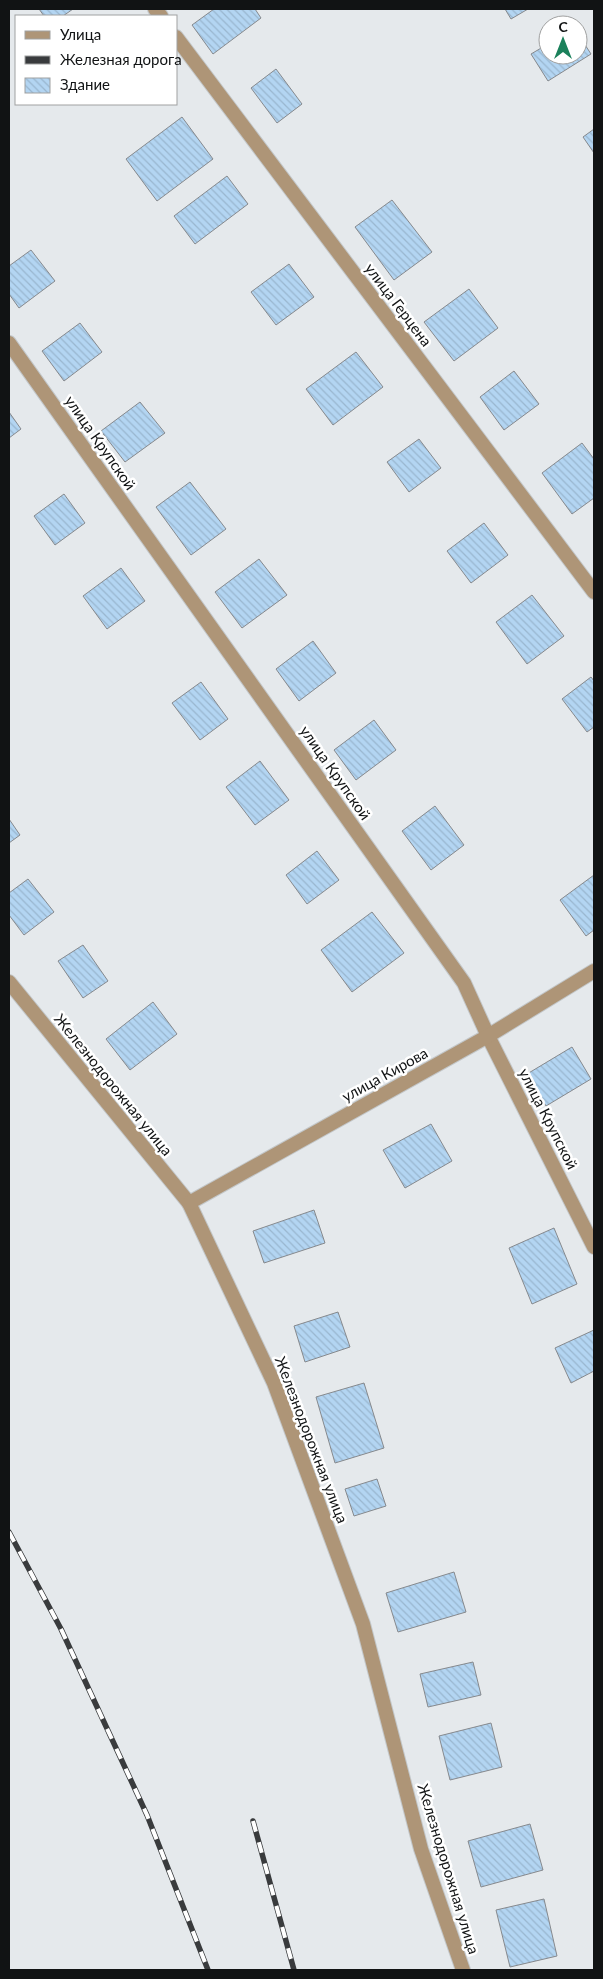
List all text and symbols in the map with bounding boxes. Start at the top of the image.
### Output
legend [15,15,178,105]
north arrow [538,15,588,65]
text: С [558,18,568,35]
text: Улица [60,25,101,43]
text: Железная дорога [60,50,182,68]
text: Здание [60,75,110,93]
street label: улица Герцена [362,259,436,349]
street label: улица Крупской [62,392,140,493]
street label: улица Крупской [297,722,375,823]
street label: Железнодорожная улица [51,1010,177,1159]
street label: улица Кирова [339,1043,431,1105]
street label: улица Крупской [516,1065,582,1172]
street label: Железнодорожная улица [272,1354,352,1526]
street label: Железнодорожная улица [414,1781,483,1956]

